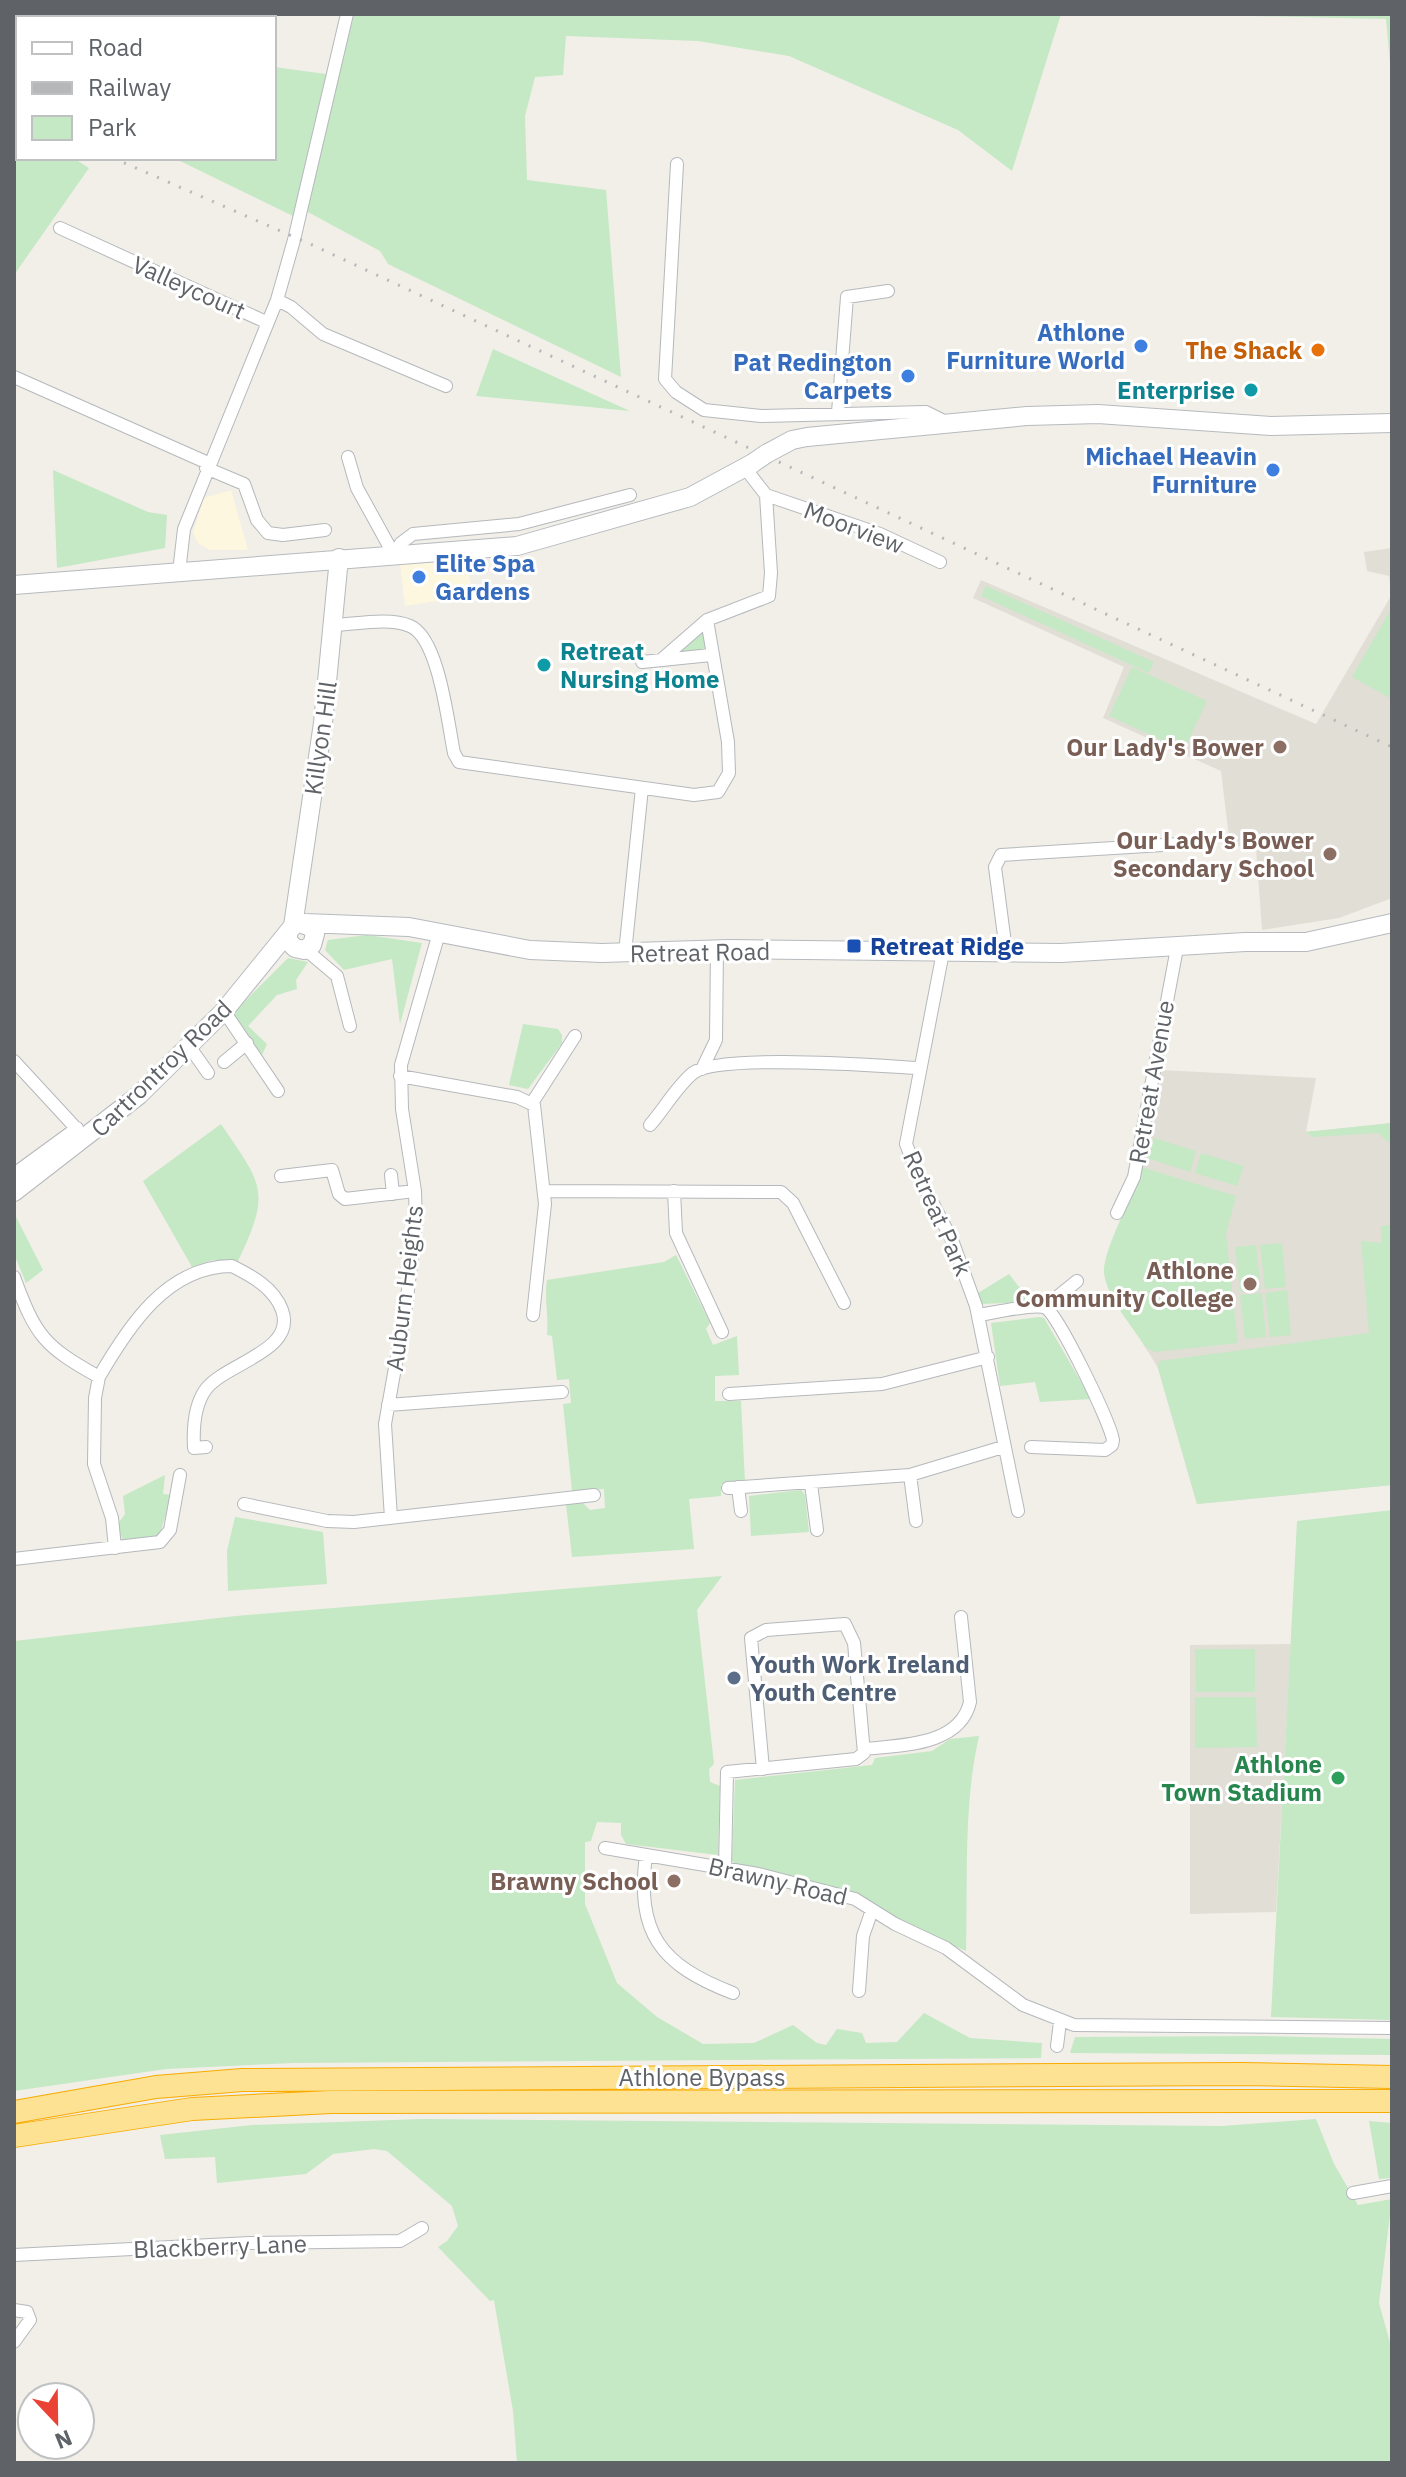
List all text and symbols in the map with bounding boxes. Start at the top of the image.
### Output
legend [16,16,276,160]
text: Road [88,31,143,63]
text: Railway [88,71,171,103]
text: Park [88,111,137,143]
street label: Valleycourt [127,248,251,326]
place label: Athlone Furniture World [946,316,1125,376]
place label: The Shack [1185,334,1302,366]
marker: Athlone Furniture World [1132,337,1150,355]
marker: The Shack [1309,341,1327,359]
place label: Pat Redington Carpets [733,346,892,406]
marker: Pat Redington Carpets [899,367,917,385]
place label: Enterprise [1117,374,1235,406]
marker: Enterprise [1242,381,1260,399]
place label: Michael Heavin Furniture [1085,440,1257,500]
marker: Michael Heavin Furniture [1264,461,1282,479]
street label: Moorview [799,493,909,561]
place label: Elite Spa Gardens [435,547,535,607]
marker: Elite Spa Gardens [410,568,428,586]
place label: Retreat Nursing Home [560,635,719,695]
marker: Retreat Nursing Home [535,656,553,674]
street label: Killyon Hill [296,679,344,797]
place label: Our Lady's Bower [1066,731,1264,763]
marker: Our Lady's Bower [1271,738,1289,756]
place label: Our Lady's Bower Secondary School [1113,824,1314,884]
marker: Our Lady's Bower Secondary School [1321,845,1339,863]
place label: Retreat Ridge [870,930,1024,962]
street label: Retreat Road [629,935,771,969]
marker: Retreat Ridge [845,937,863,955]
street label: Cartrontroy Road [84,993,238,1143]
street label: Retreat Avenue [1121,998,1181,1166]
street label: Retreat Park [896,1145,980,1281]
street label: Auburn Heights [378,1203,430,1373]
place label: Athlone Community College [1015,1254,1234,1314]
marker: Athlone Community College [1241,1275,1259,1293]
place label: Youth Work Ireland Youth Centre [750,1648,970,1708]
marker: Youth Work Ireland Youth Centre [725,1669,743,1687]
place label: Athlone Town Stadium [1161,1748,1322,1808]
marker: Athlone Town Stadium [1329,1769,1347,1787]
street label: Brawny Road [705,1849,851,1913]
place label: Brawny School [490,1865,658,1897]
marker: Brawny School [665,1872,683,1890]
street label: Athlone Bypass [618,2061,786,2093]
street label: Blackberry Lane [133,2227,307,2265]
north arrow [16,2381,96,2461]
text: N [51,2424,76,2456]

